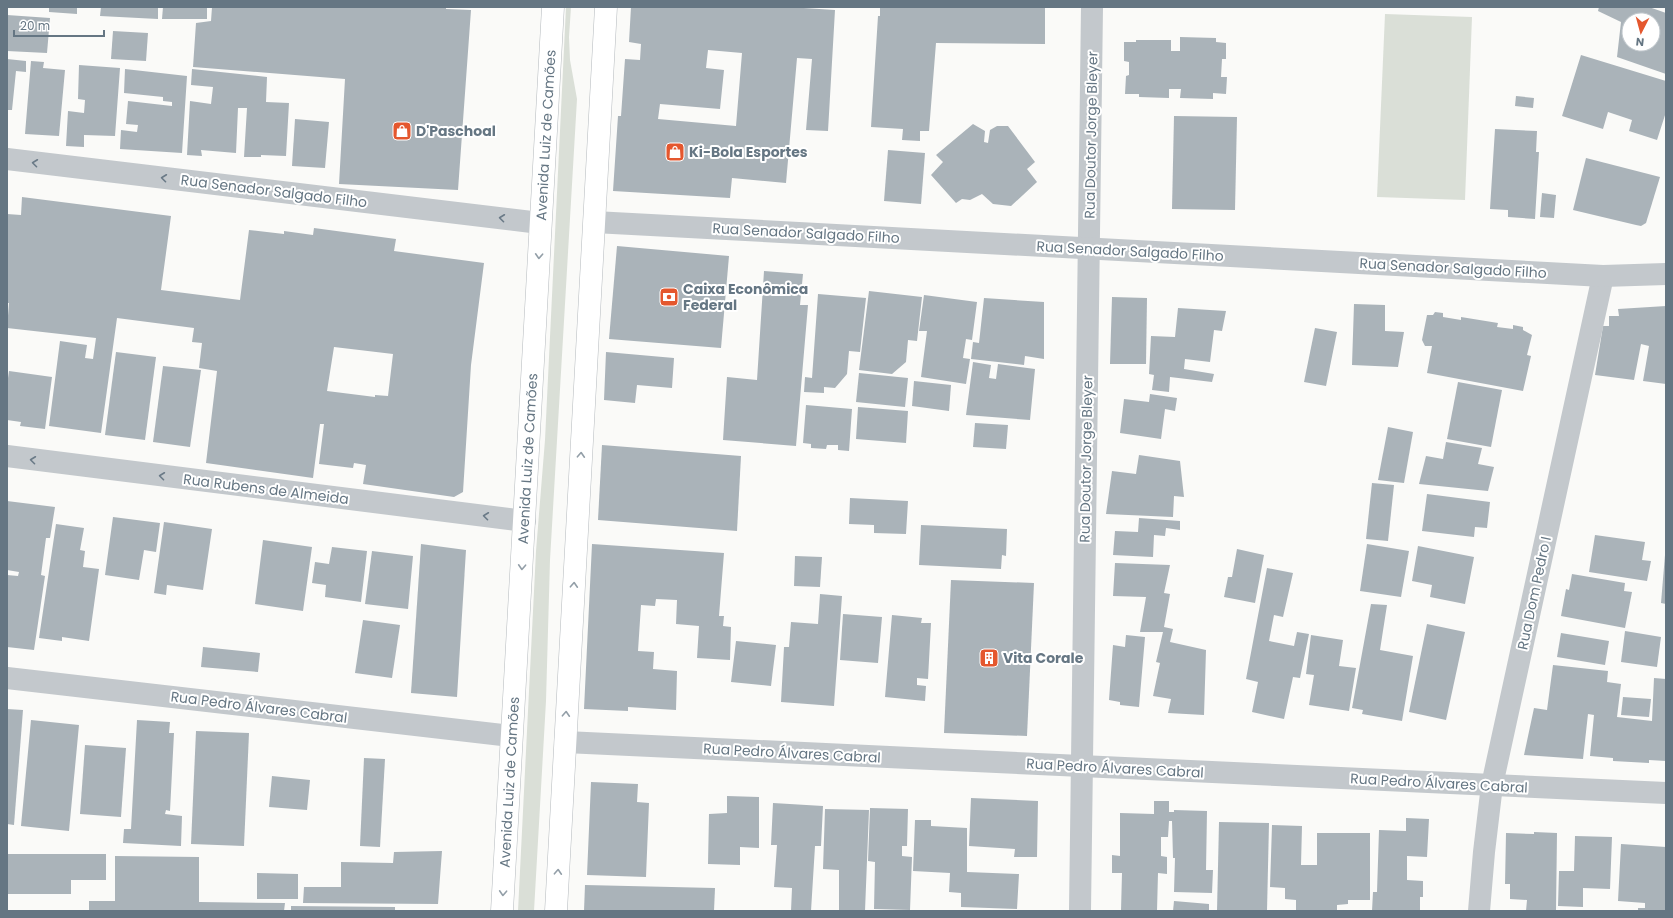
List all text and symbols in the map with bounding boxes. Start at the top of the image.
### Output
scale bar [14,12,104,38]
north arrow [1621,12,1661,52]
text: 20 m [20,17,50,34]
text: N [1635,34,1645,50]
street label: Avenida Luiz de Camões [531,49,561,221]
street label: Rua Doutor Jorge Bleyer [1080,51,1102,219]
shop icon: D'Paschoal [391,120,413,142]
place label: D'Paschoal [416,121,496,141]
shop icon: Ki-Bola Esportes [664,141,686,163]
place label: Ki-Bola Esportes [689,142,808,162]
one-way arrow [32,158,38,167]
street label: Rua Senador Salgado Filho [180,170,368,212]
one-way arrow [161,174,167,183]
one-way arrow [499,214,505,223]
street label: Rua Senador Salgado Filho [712,218,900,248]
street label: Rua Senador Salgado Filho [1036,236,1224,266]
one-way arrow [534,253,543,259]
street label: Rua Senador Salgado Filho [1359,253,1547,283]
place label: Caixa Econômica Federal [683,279,808,315]
bank icon: Caixa Econômica Federal [658,286,680,308]
street label: Avenida Luiz de Camões [513,373,542,545]
street label: Rua Doutor Jorge Bleyer [1075,375,1097,543]
one-way arrow [576,452,585,458]
one-way arrow [30,455,36,464]
street label: Rua Rubens de Almeida [182,469,350,509]
one-way arrow [159,471,165,480]
one-way arrow [483,512,489,521]
street label: Rua Dom Pedro I [1512,535,1556,651]
one-way arrow [518,564,526,570]
one-way arrow [569,581,578,588]
building icon: Vita Corale [978,647,1000,669]
place label: Vita Corale [1003,648,1084,668]
street label: Rua Pedro Álvares Cabral [170,686,348,728]
street label: Avenida Luiz de Camões [494,696,524,868]
one-way arrow [562,711,571,717]
street label: Rua Pedro Álvares Cabral [703,738,881,768]
street label: Rua Pedro Álvares Cabral [1026,753,1204,783]
street label: Rua Pedro Álvares Cabral [1350,768,1528,798]
one-way arrow [553,869,562,875]
one-way arrow [499,890,507,896]

